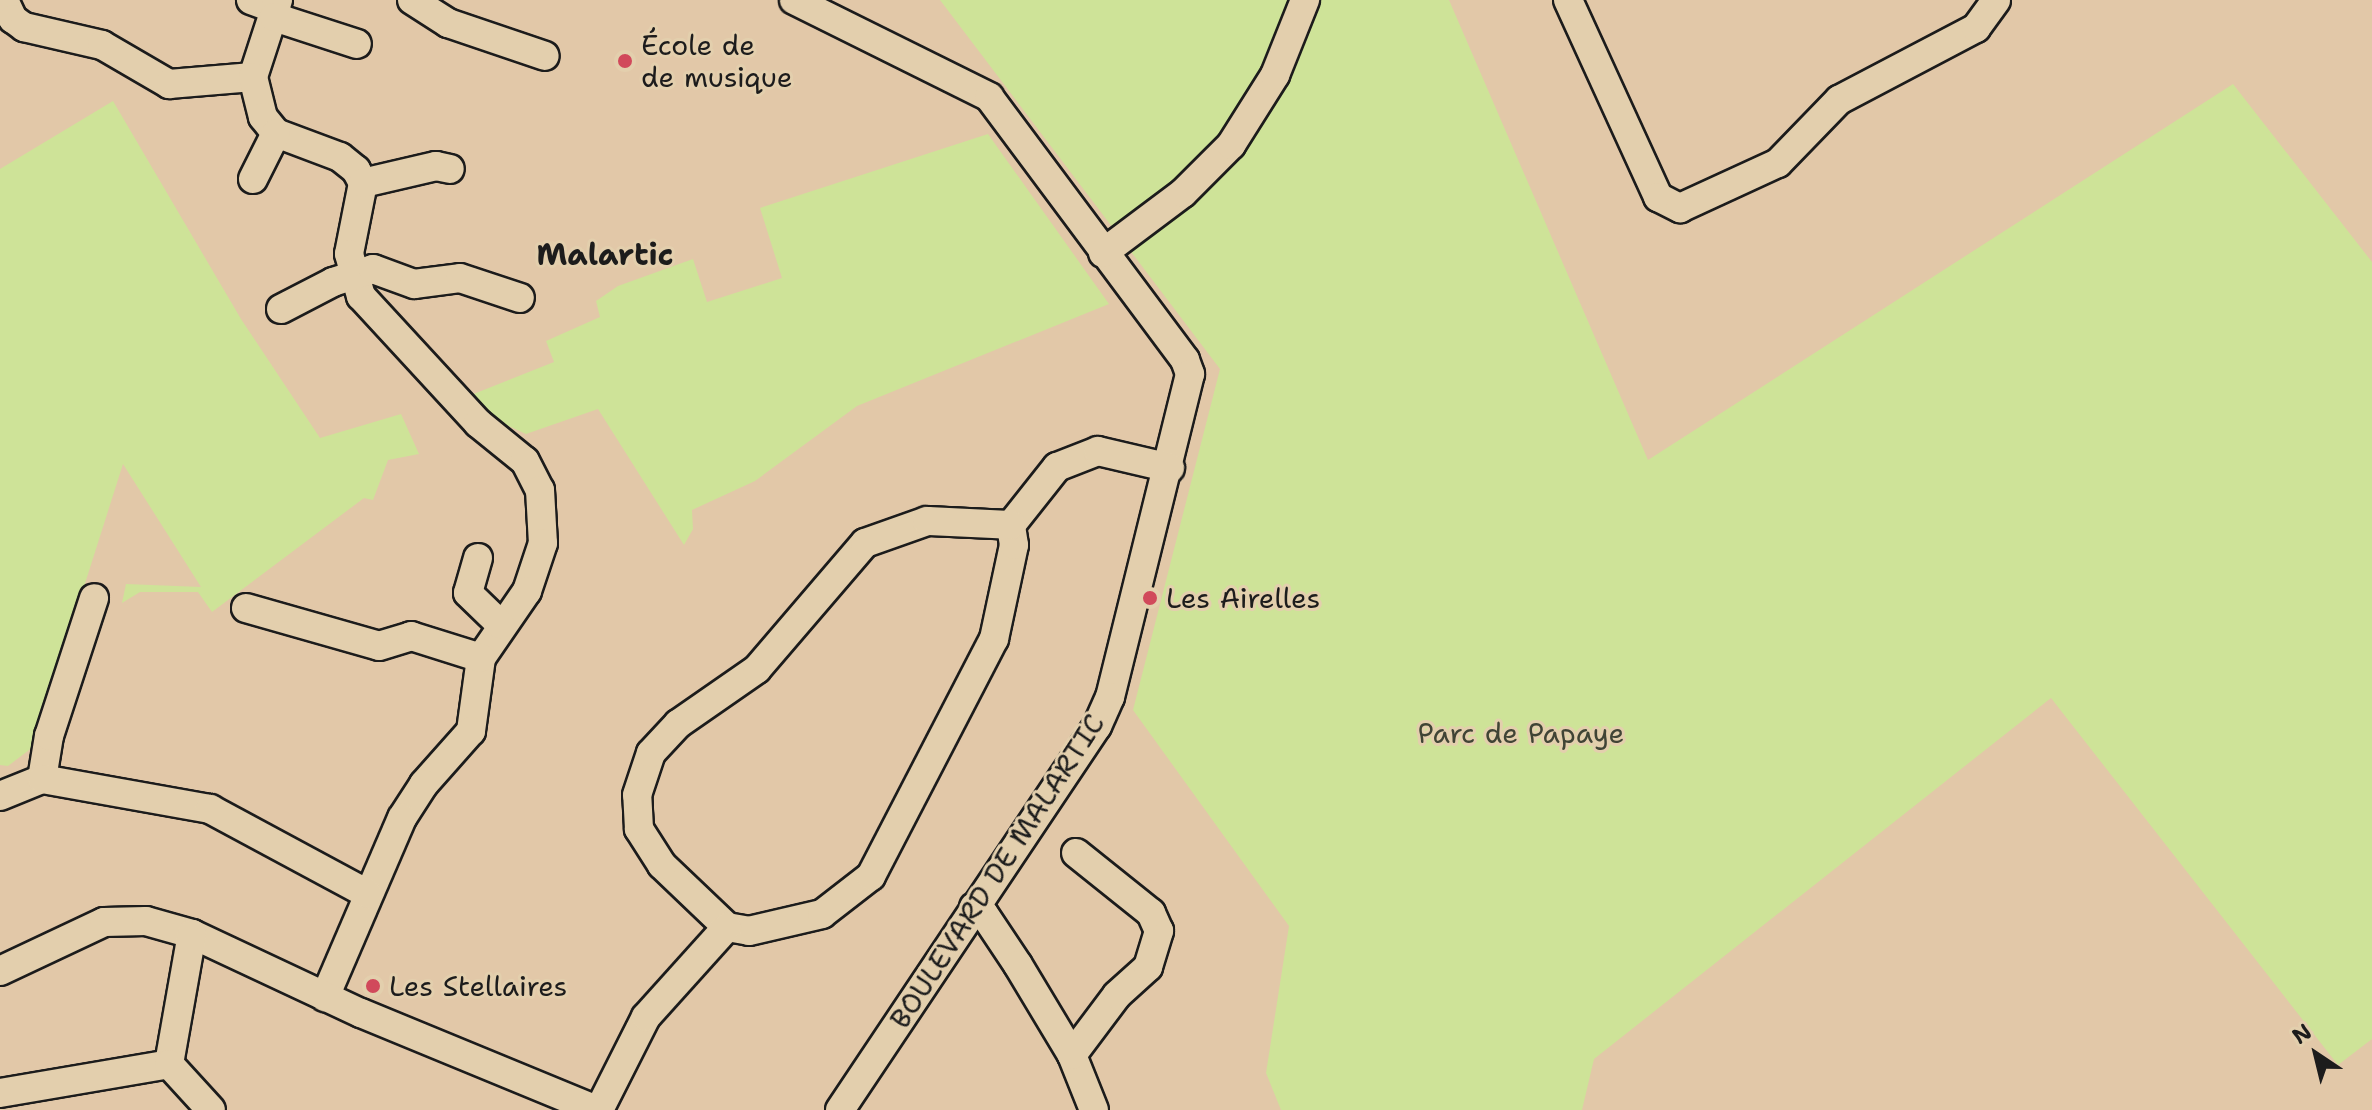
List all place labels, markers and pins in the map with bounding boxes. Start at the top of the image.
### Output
place label: École de de musique [641,28,793,94]
marker: École de de musique [616,52,634,70]
place label: Les Airelles [1166,581,1320,615]
marker: Les Airelles [1141,589,1159,607]
place label: Les Stellaires [389,969,567,1003]
marker: Les Stellaires [364,977,382,995]

